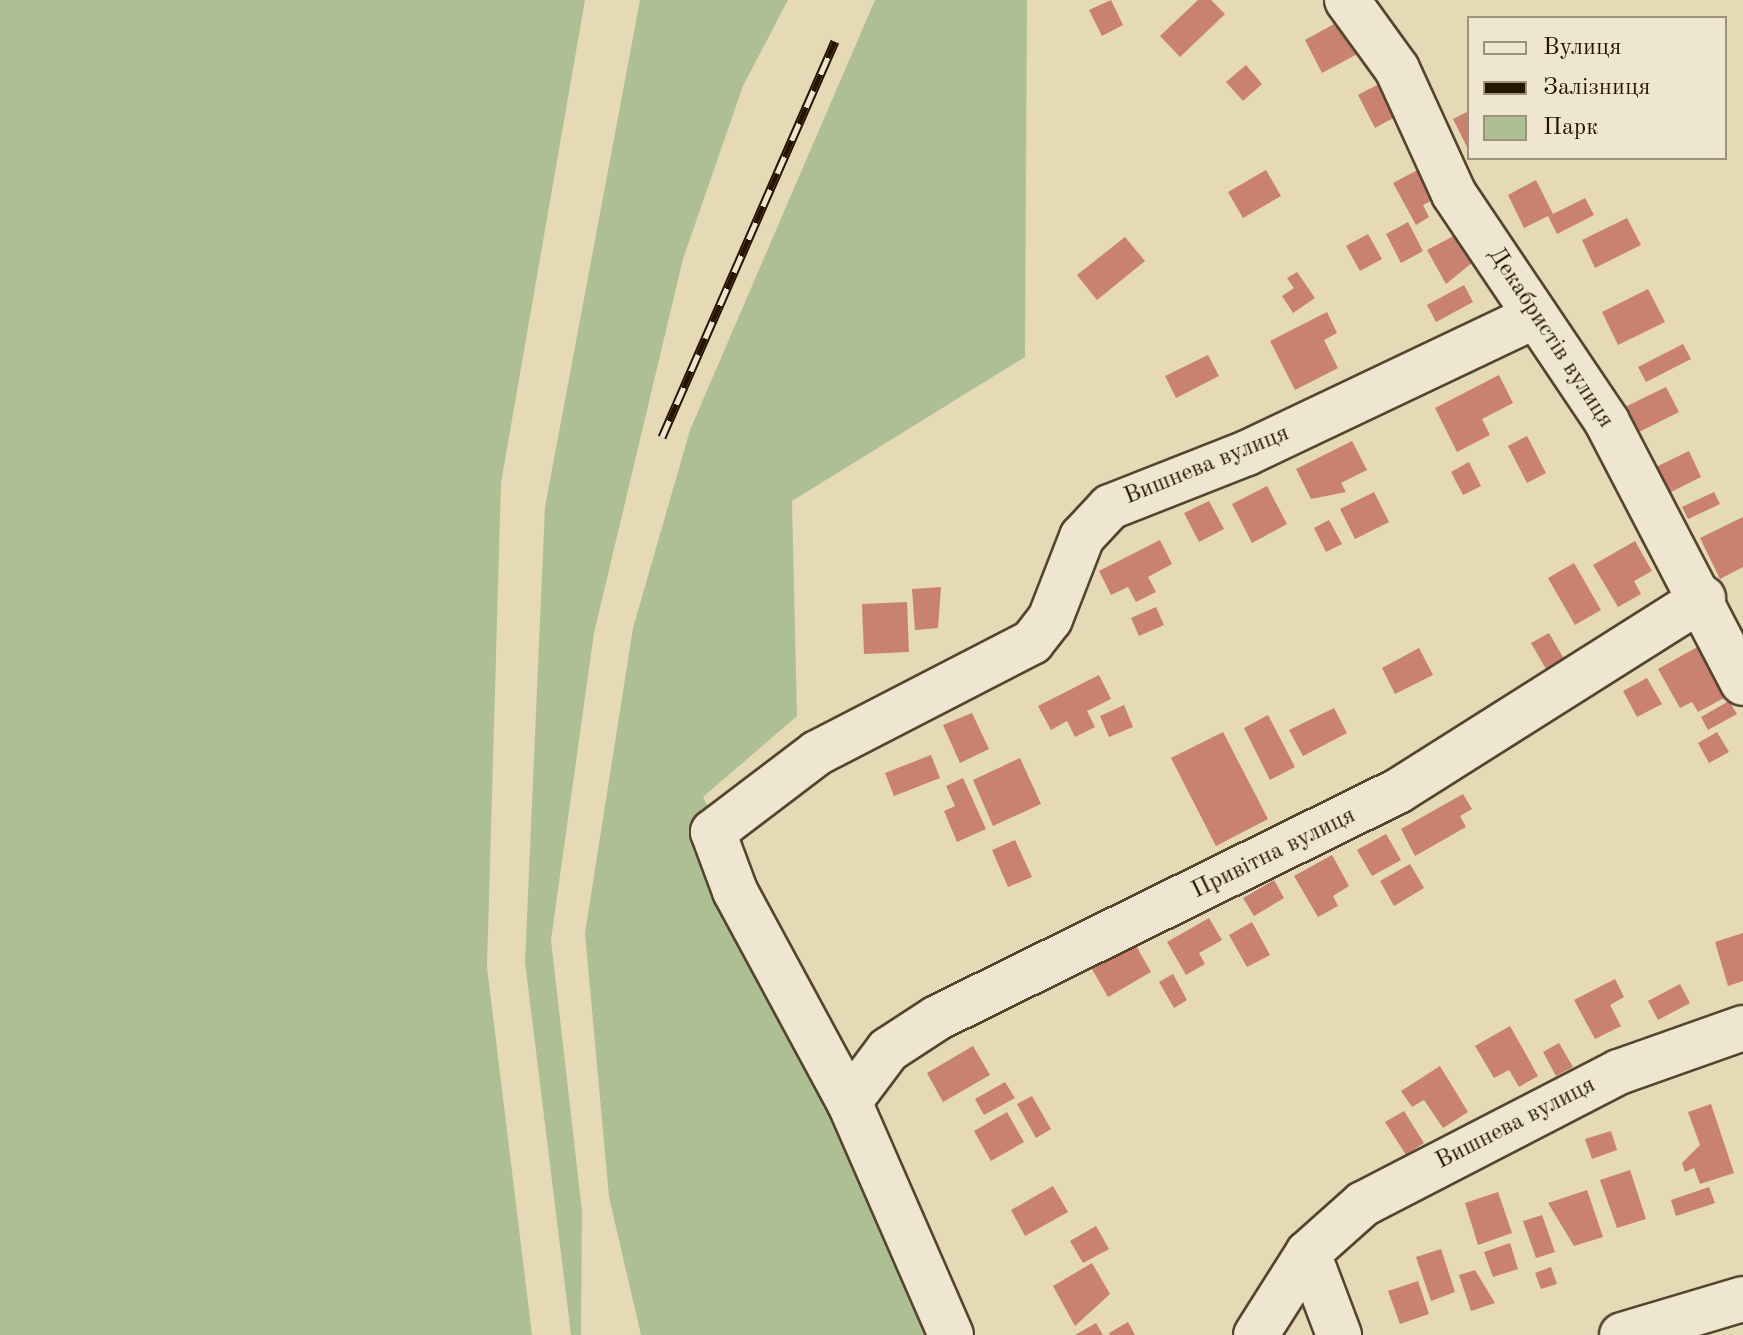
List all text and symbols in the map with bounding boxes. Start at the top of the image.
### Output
legend [1467,16,1727,160]
text: Вулиця [1543,36,1622,60]
text: Залізниця [1543,76,1651,100]
text: Парк [1543,116,1598,140]
street label: Декабристів вулиця [1481,242,1619,434]
street label: Вишнева вулиця [1120,420,1294,512]
street label: Привітна вулиця [1187,802,1361,906]
street label: Вишнева вулиця [1431,1071,1601,1177]

